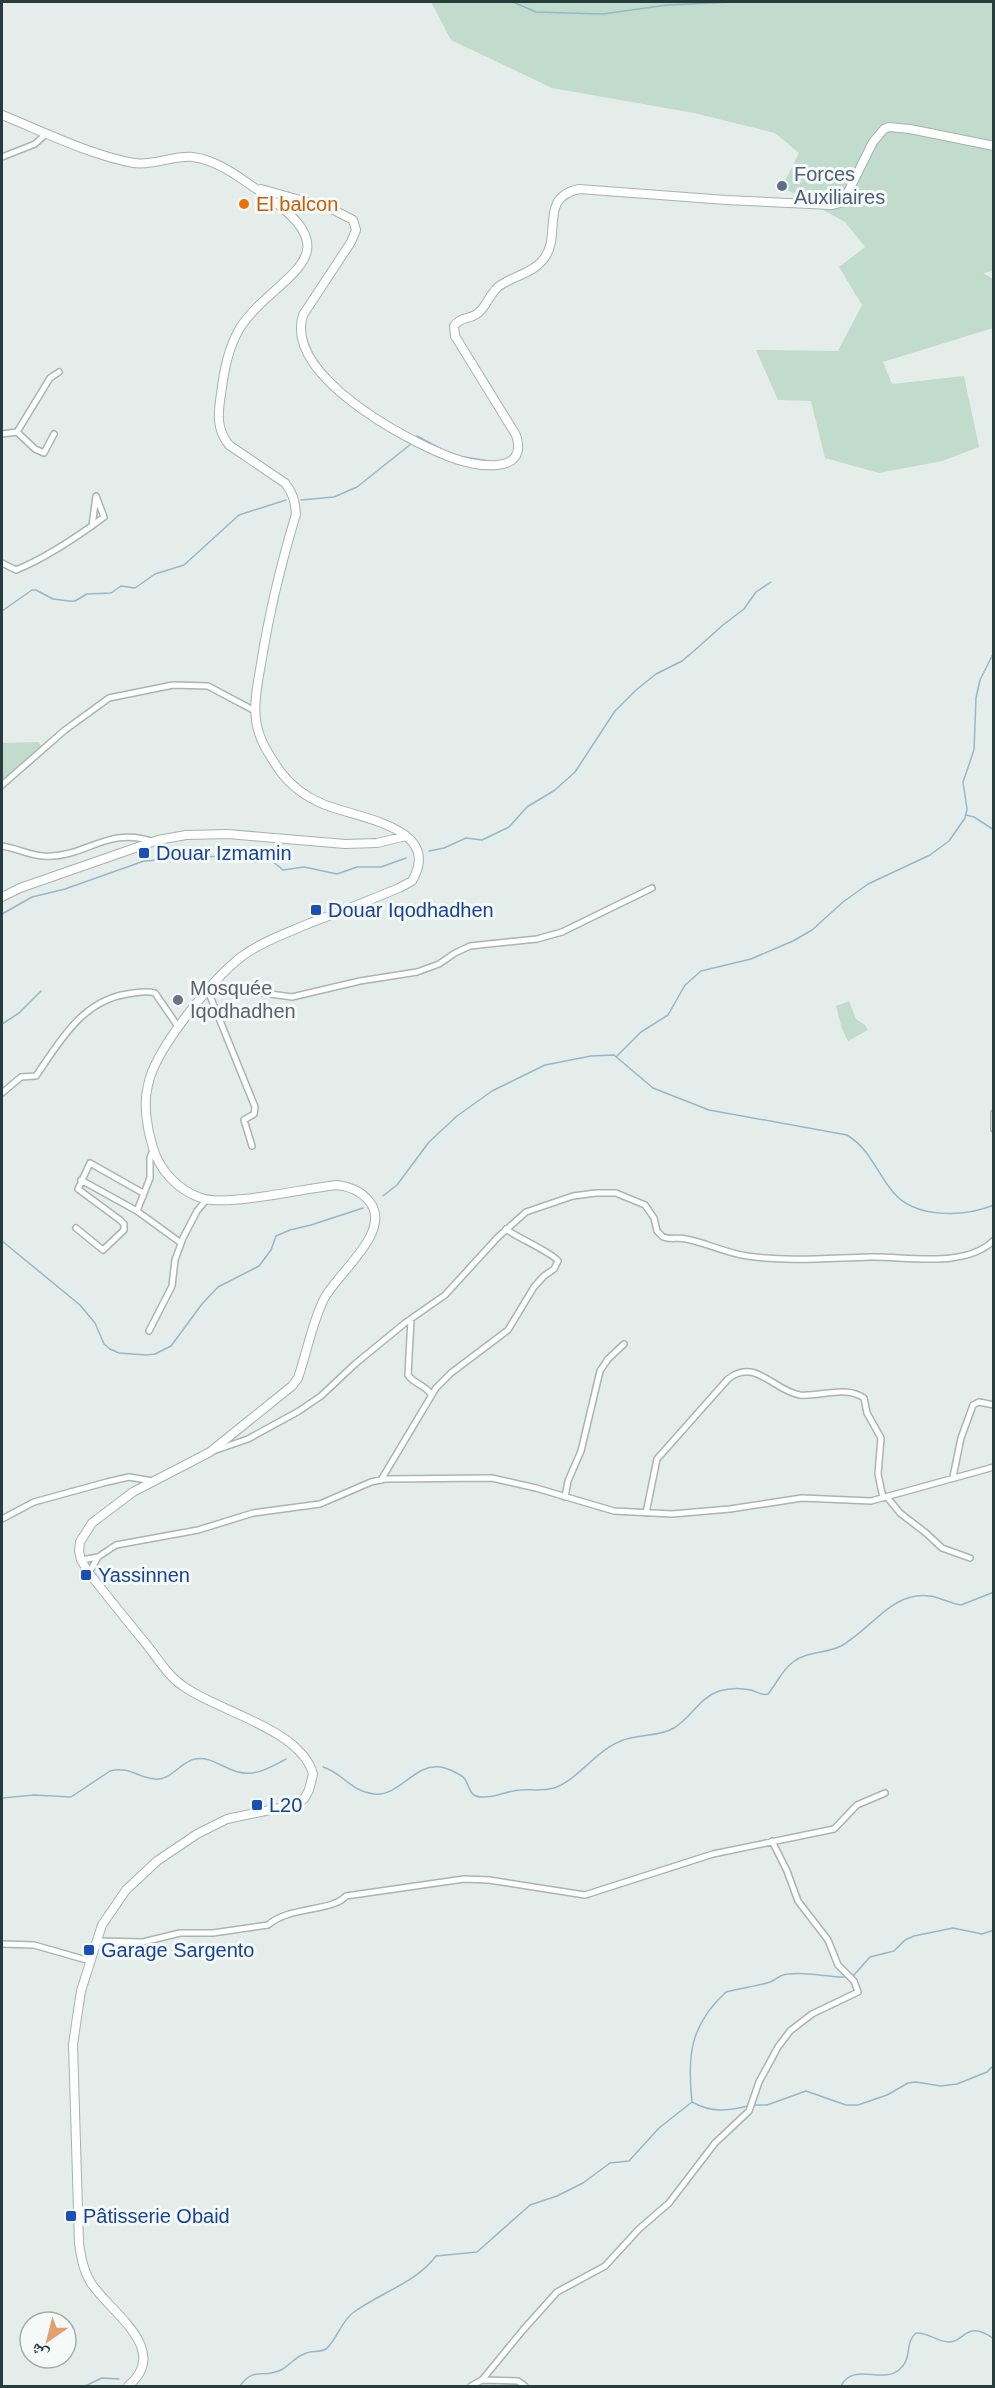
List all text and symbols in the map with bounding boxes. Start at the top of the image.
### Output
place label: Forces Auxiliaires [794,163,885,208]
marker: Forces Auxiliaires [775,179,789,193]
place label: El balcon [256,193,338,215]
marker: El balcon [237,197,251,211]
place label: Douar Izmamin [156,842,292,864]
marker: Douar Izmamin [137,846,151,860]
place label: Douar Iqodhadhen [328,899,494,921]
marker: Douar Iqodhadhen [309,903,323,917]
place label: Mosquée Iqodhadhen [190,977,296,1022]
marker: Mosquée Iqodhadhen [171,993,185,1007]
place label: Yassinnen [98,1564,190,1586]
marker: Yassinnen [79,1568,93,1582]
place label: L20 [269,1794,302,1816]
marker: L20 [250,1798,264,1812]
place label: Garage Sargento [101,1939,254,1961]
marker: Garage Sargento [82,1943,96,1957]
place label: Pâtisserie Obaid [83,2205,230,2227]
marker: Pâtisserie Obaid [64,2209,78,2223]
north arrow [18,2310,78,2370]
text: ش [28,2339,52,2364]

